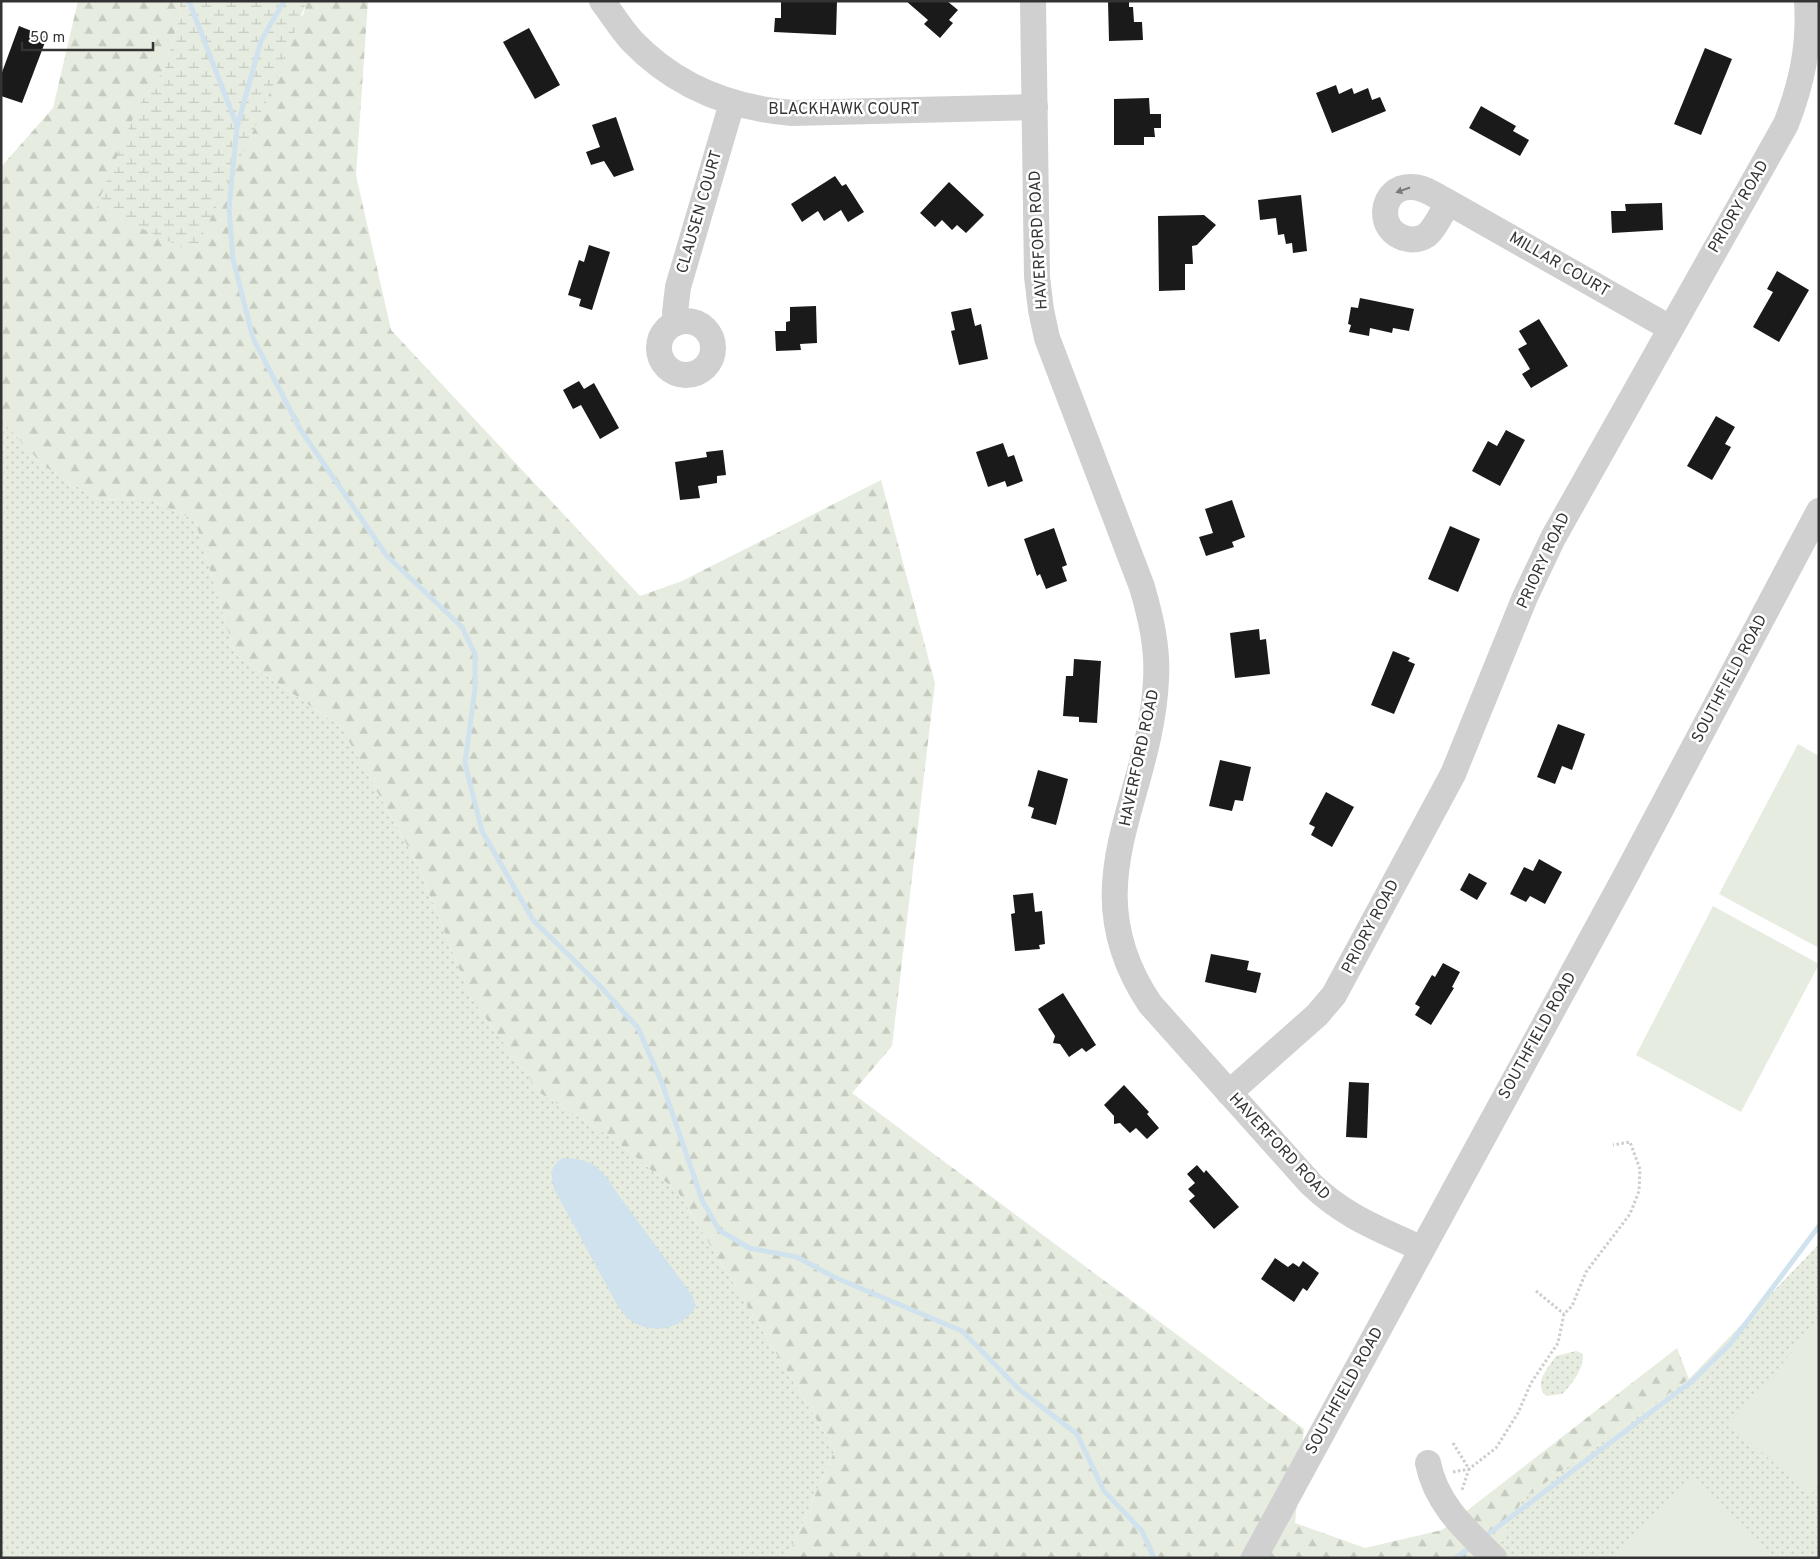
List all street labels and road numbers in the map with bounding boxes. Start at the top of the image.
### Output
street label: BLACKHAWK COURT [768,100,920,120]
street label: CLAUSEN COURT [673,148,727,276]
street label: PRIORY ROAD [1704,157,1774,257]
street label: HAVERFORD ROAD [1025,170,1053,310]
street label: MILLAR COURT [1505,228,1613,302]
street label: PRIORY ROAD [1513,510,1575,612]
street label: SOUTHFIELD ROAD [1688,611,1772,747]
street label: HAVERFORD ROAD [1116,688,1164,828]
street label: PRIORY ROAD [1338,877,1404,977]
street label: SOUTHFIELD ROAD [1495,969,1581,1103]
street label: HAVERFORD ROAD [1224,1089,1334,1205]
street label: SOUTHFIELD ROAD [1302,1324,1388,1458]

